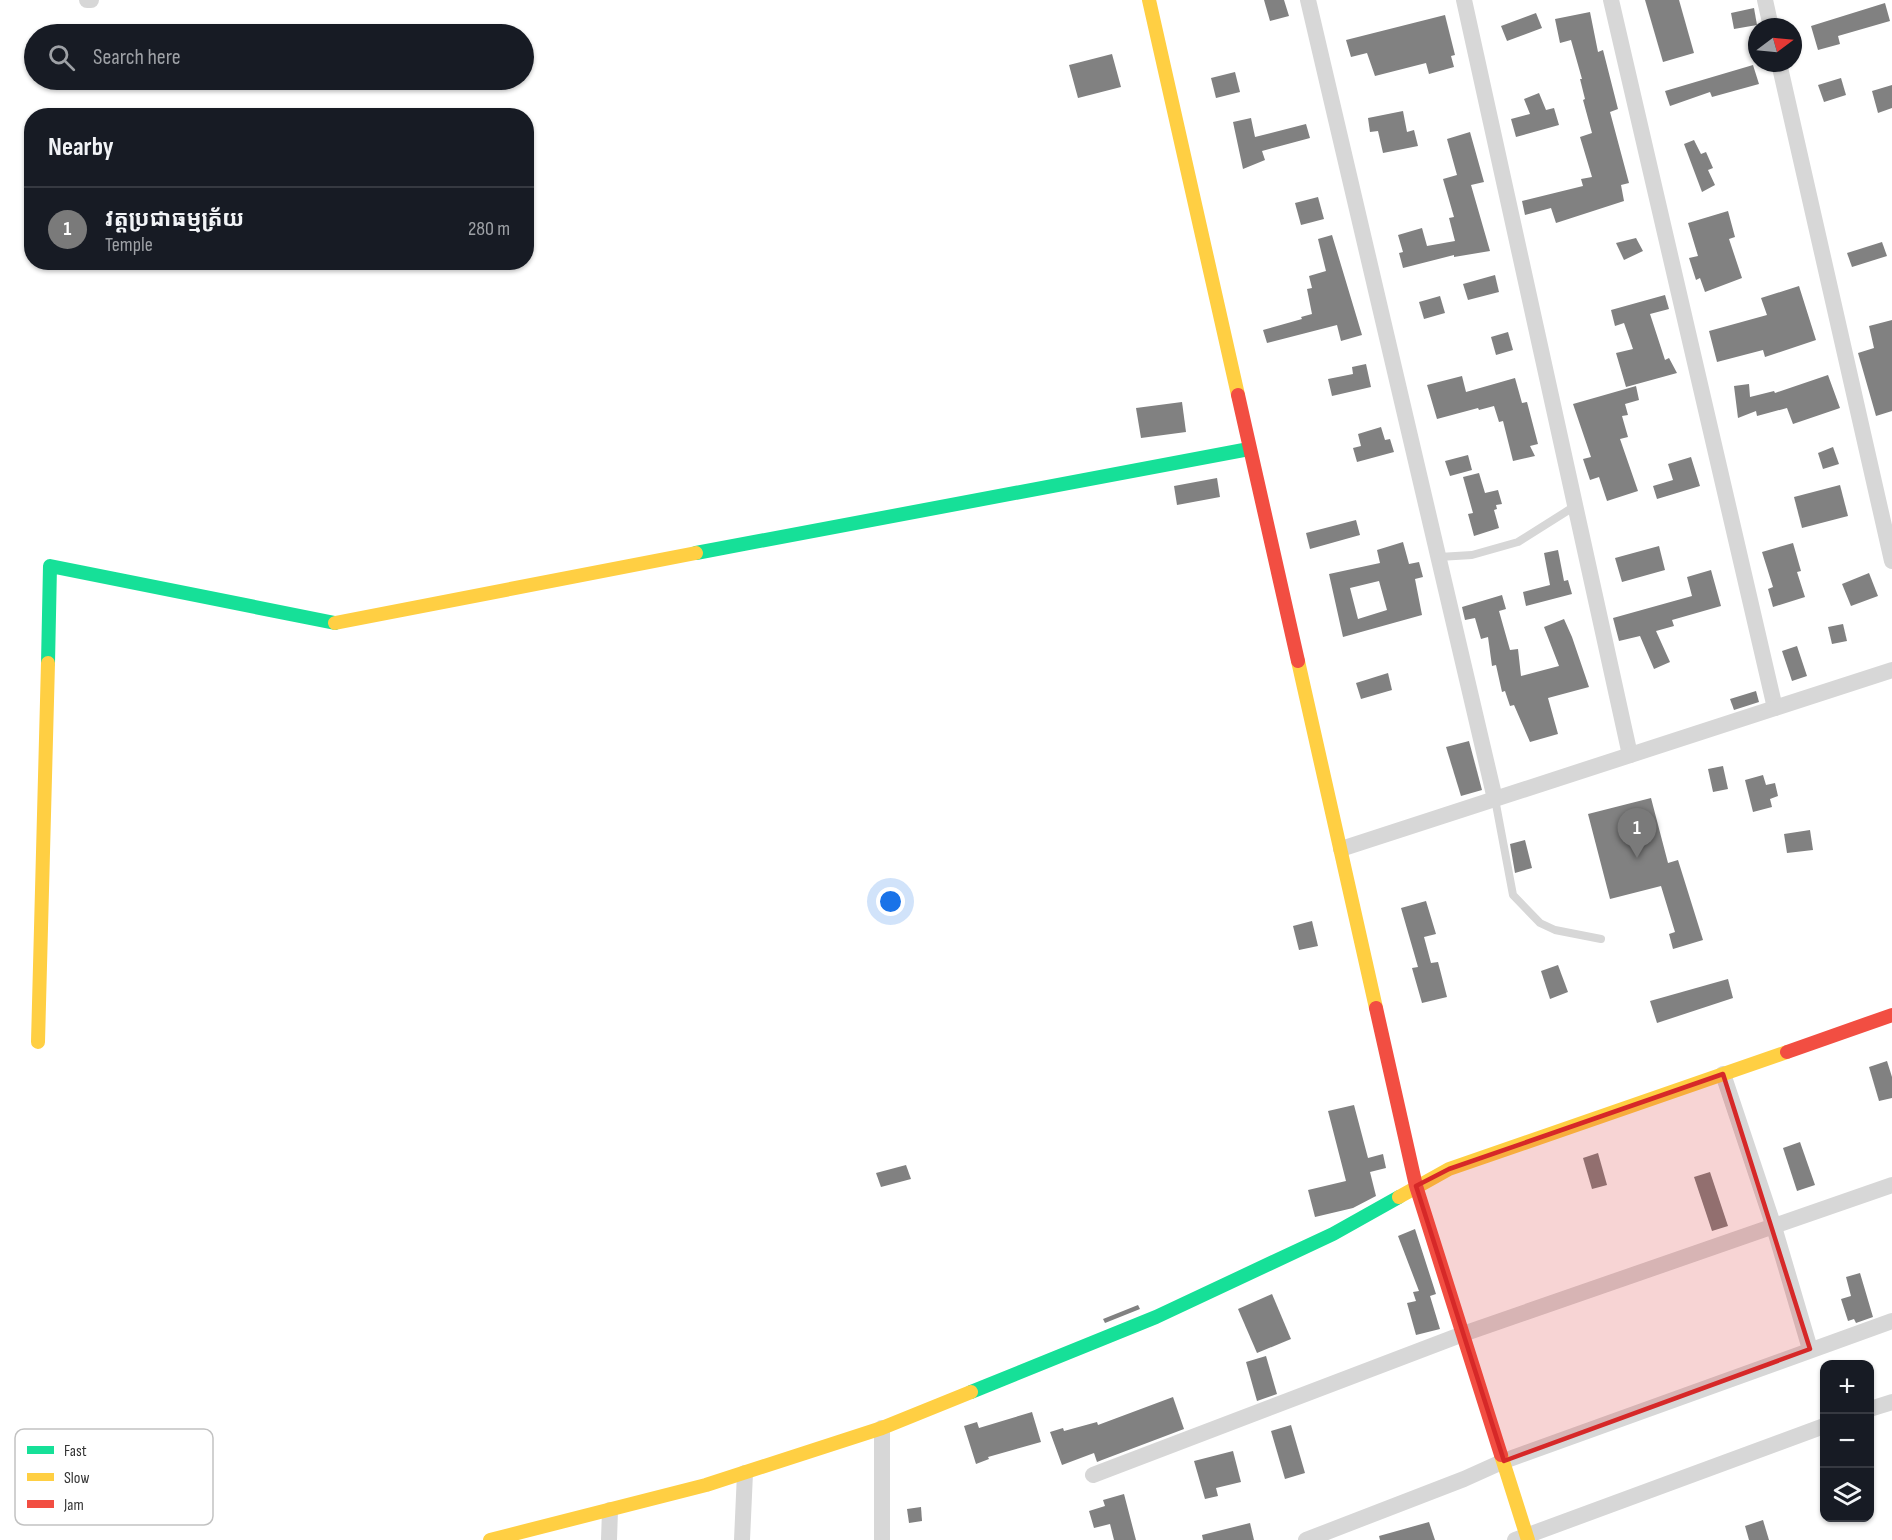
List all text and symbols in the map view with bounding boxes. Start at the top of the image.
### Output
north arrow [1748,18,1802,72]
search box [24,24,534,90]
icon: search [45,41,78,74]
text: Search here [93,44,180,71]
text: Nearby [48,132,114,163]
text: វត្តប្រជាធម្មត្រ័យ [105,206,244,233]
text: 1 [64,217,71,241]
text: 280 m [468,217,510,241]
text: Temple [105,233,153,257]
pin: 1 [1618,808,1656,858]
your location [876,887,905,916]
map controls [1820,1360,1874,1522]
button: + [1820,1360,1874,1414]
button: − [1820,1414,1874,1468]
legend [15,1429,213,1525]
text: Fast [64,1442,87,1461]
button: layers [1820,1468,1874,1522]
text: Slow [64,1469,89,1488]
text: Jam [63,1496,84,1515]

